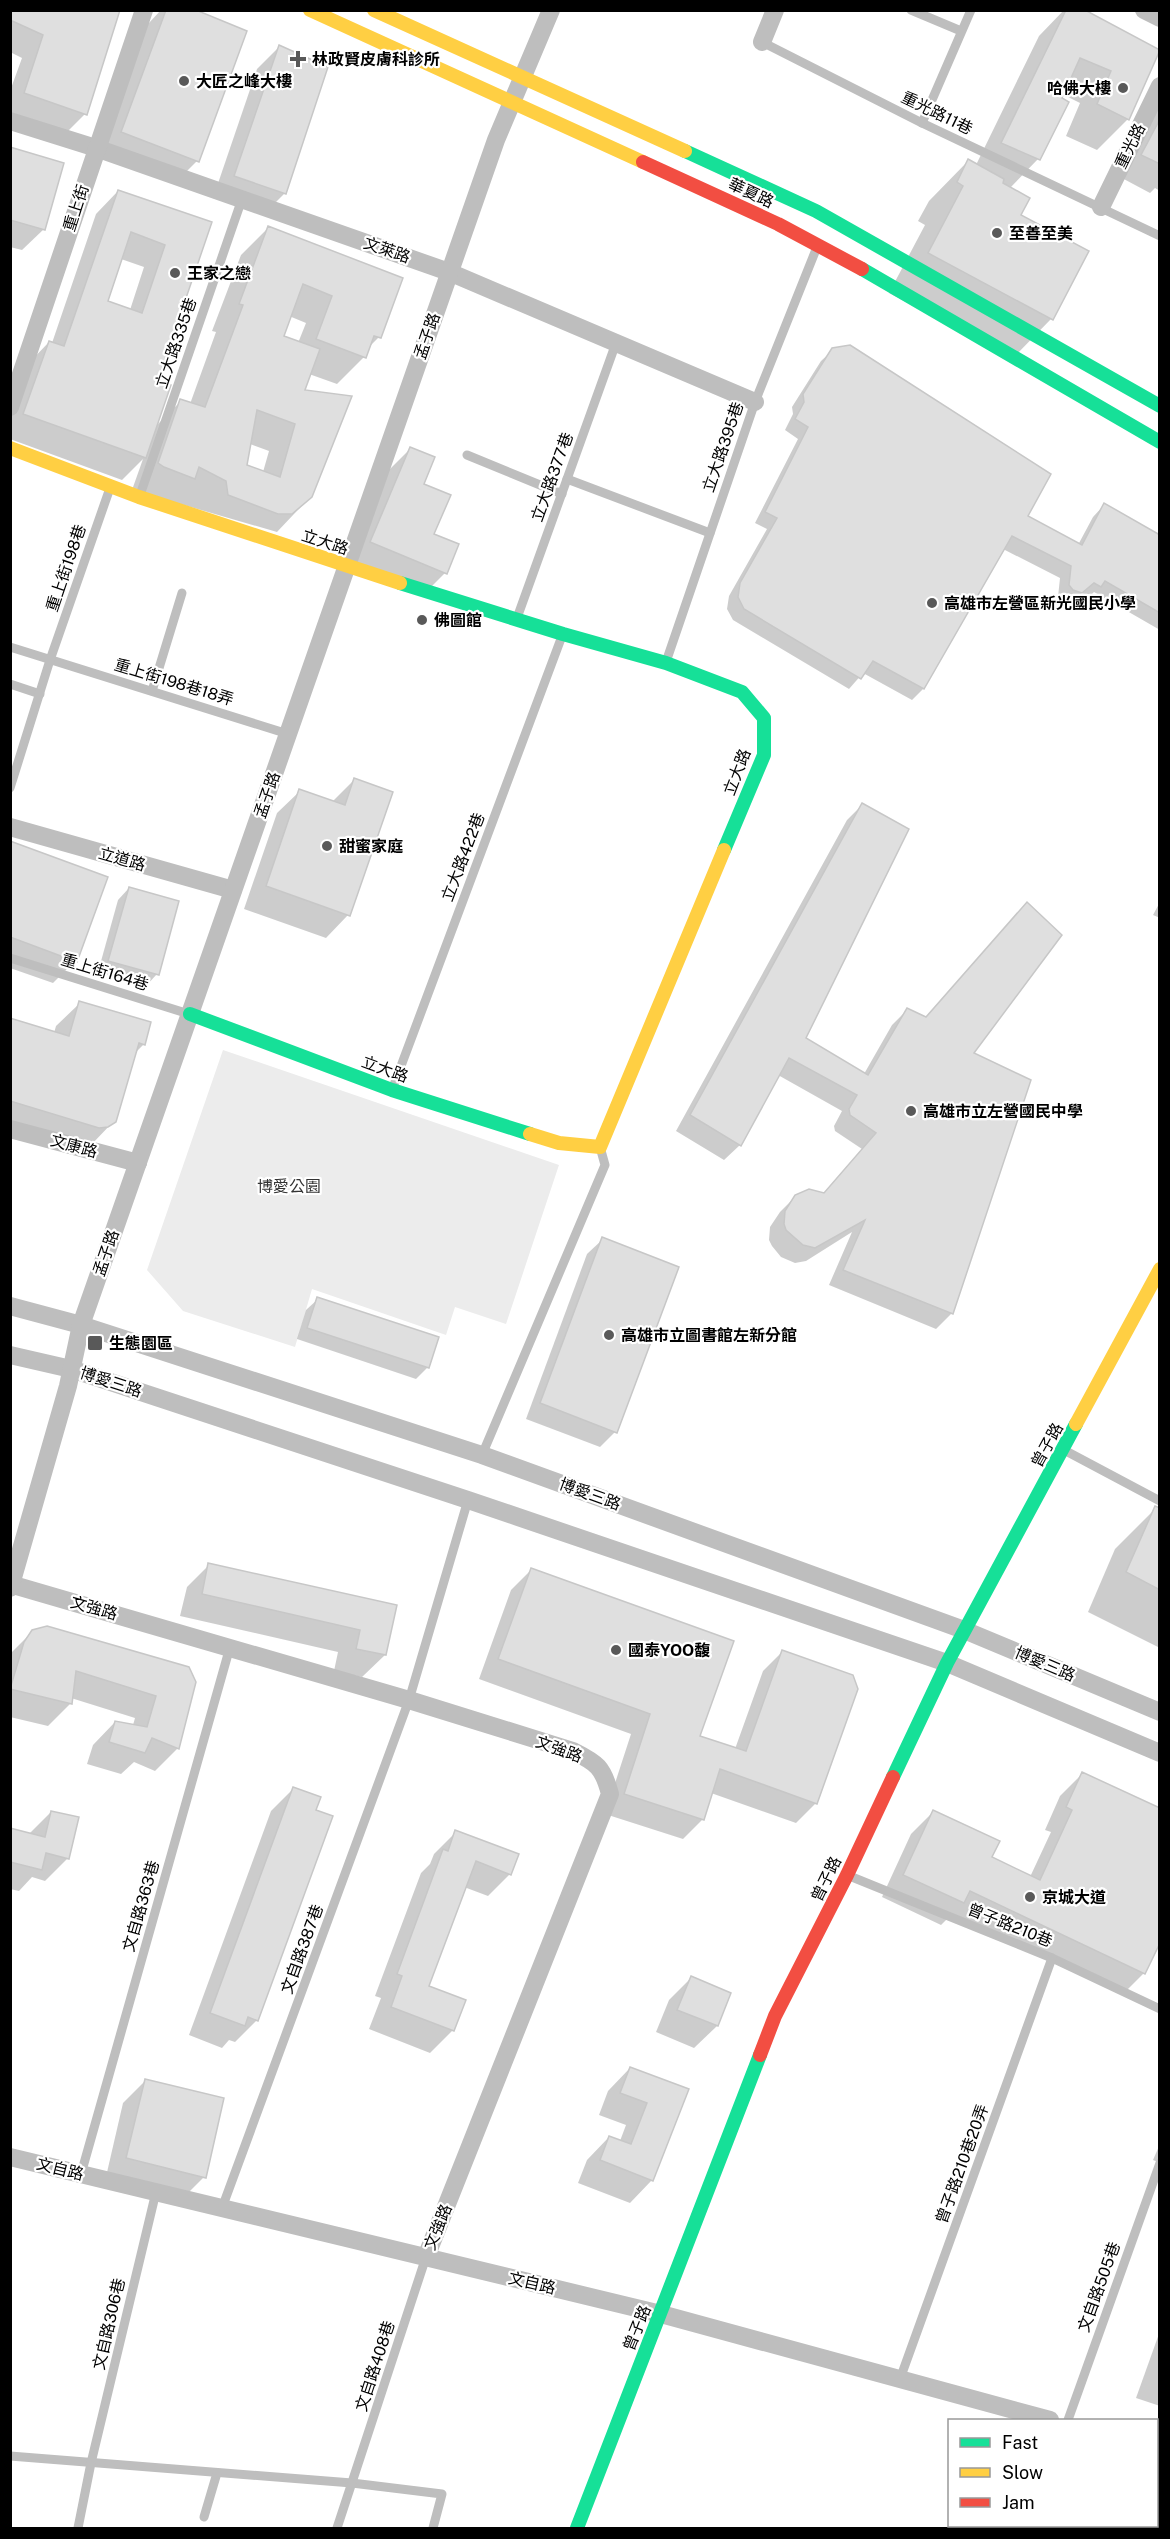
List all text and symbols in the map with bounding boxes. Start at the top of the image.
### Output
marker: 林政賢皮膚科診所 [289,50,307,68]
place label: 林政賢皮膚科診所 [312,50,440,69]
place label: 大匠之峰大樓 [196,72,292,91]
marker: 大匠之峰大樓 [177,74,191,88]
place label: 哈佛大樓 [1047,79,1111,98]
marker: 哈佛大樓 [1116,81,1130,95]
street label: 重光路11巷 [898,88,976,138]
street label: 重光路 [1111,120,1149,172]
street label: 華夏路 [725,174,777,212]
street label: 重上街 [60,182,92,234]
place label: 至善至美 [1009,224,1073,243]
marker: 至善至美 [990,226,1004,240]
street label: 文萊路 [361,233,413,267]
place label: 王家之戀 [187,264,251,283]
marker: 王家之戀 [168,266,182,280]
street label: 立大路335巷 [152,295,200,391]
street label: 孟子路 [410,310,444,362]
street label: 立大路395巷 [699,399,747,495]
street label: 立大路377巷 [527,430,577,524]
street label: 重上街198巷 [42,522,90,614]
street label: 立大路 [299,526,351,558]
place label: 高雄市左營區新光國民小學 [944,594,1136,613]
marker: 高雄市左營區新光國民小學 [925,596,939,610]
place label: 佛圖館 [434,611,482,630]
marker: 佛圖館 [415,613,429,627]
street label: 重上街198巷18弄 [112,655,236,709]
street label: 立大路 [720,746,754,798]
street label: 孟子路 [250,769,284,821]
street label: 立大路422巷 [437,810,489,904]
place label: 甜蜜家庭 [339,837,403,856]
marker: 甜蜜家庭 [320,839,334,853]
street label: 立道路 [96,843,148,875]
street label: 重上街164巷 [59,950,151,994]
street label: 立大路 [359,1052,411,1086]
place label: 高雄市立左營國民中學 [923,1102,1083,1121]
marker: 高雄市立左營國民中學 [904,1104,918,1118]
street label: 文康路 [48,1131,100,1161]
park label: 博愛公園 [257,1177,321,1196]
street label: 孟子路 [89,1227,123,1279]
place label: 高雄市立圖書館左新分館 [621,1326,797,1345]
marker: 高雄市立圖書館左新分館 [602,1328,616,1342]
marker: 生態園區 [86,1334,104,1352]
place label: 生態園區 [109,1334,173,1353]
street label: 博愛三路 [78,1363,144,1401]
street label: 曾子路 [1027,1419,1067,1471]
street label: 博愛三路 [557,1474,623,1514]
street label: 文強路 [68,1592,120,1624]
place label: 國泰YOO馥 [628,1641,710,1660]
marker: 國泰YOO馥 [609,1643,623,1657]
street label: 博愛三路 [1012,1643,1078,1685]
street label: 文強路 [533,1732,585,1766]
street label: 曾子路 [807,1853,845,1905]
street label: 文自路363巷 [119,1858,163,1954]
place label: 京城大道 [1042,1888,1106,1907]
marker: 京城大道 [1023,1890,1037,1904]
street label: 曾子路210巷 [965,1899,1055,1951]
street label: 文自路387巷 [277,1902,327,1996]
street label: 曾子路210巷20弄 [932,2102,992,2226]
street label: 文自路 [34,2154,86,2184]
street label: 文強路 [420,2201,456,2253]
street label: 文自路505巷 [1074,2239,1124,2335]
street label: 文自路 [506,2268,558,2298]
street label: 文自路306巷 [89,2276,129,2372]
street label: 曾子路 [619,2302,655,2354]
street label: 文自路408巷 [351,2318,399,2414]
legend [948,2419,1158,2527]
text: Fast [1002,2432,1038,2453]
text: Slow [1002,2462,1043,2483]
text: Jam [1002,2492,1035,2513]

